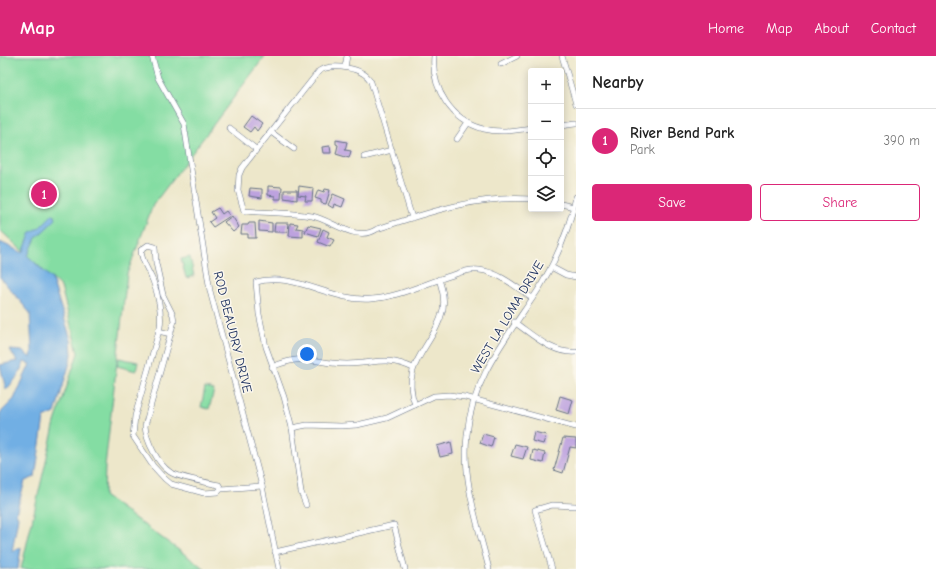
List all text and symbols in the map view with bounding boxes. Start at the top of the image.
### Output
text: Map [20,17,55,39]
text: Home [708,20,744,37]
text: Map [766,20,792,37]
text: About [814,20,849,37]
text: Contact [871,20,916,37]
map controls [528,68,564,212]
button: + [528,68,564,104]
text: Nearby [592,73,643,92]
button: − [528,104,564,140]
text: River Bend Park [630,124,734,142]
text: 1 [602,133,608,148]
text: 390 m [884,133,920,148]
button: locate [528,140,564,176]
text: Park [630,142,655,157]
button: layers [528,176,564,212]
pin: 1 [31,179,57,209]
button: Save [592,184,752,221]
button: Share [760,184,920,221]
street label: WEST LA LOMA DRIVE [467,258,547,376]
street label: ROD BEAUDRY DRIVE [211,270,255,395]
your location [297,344,317,364]

